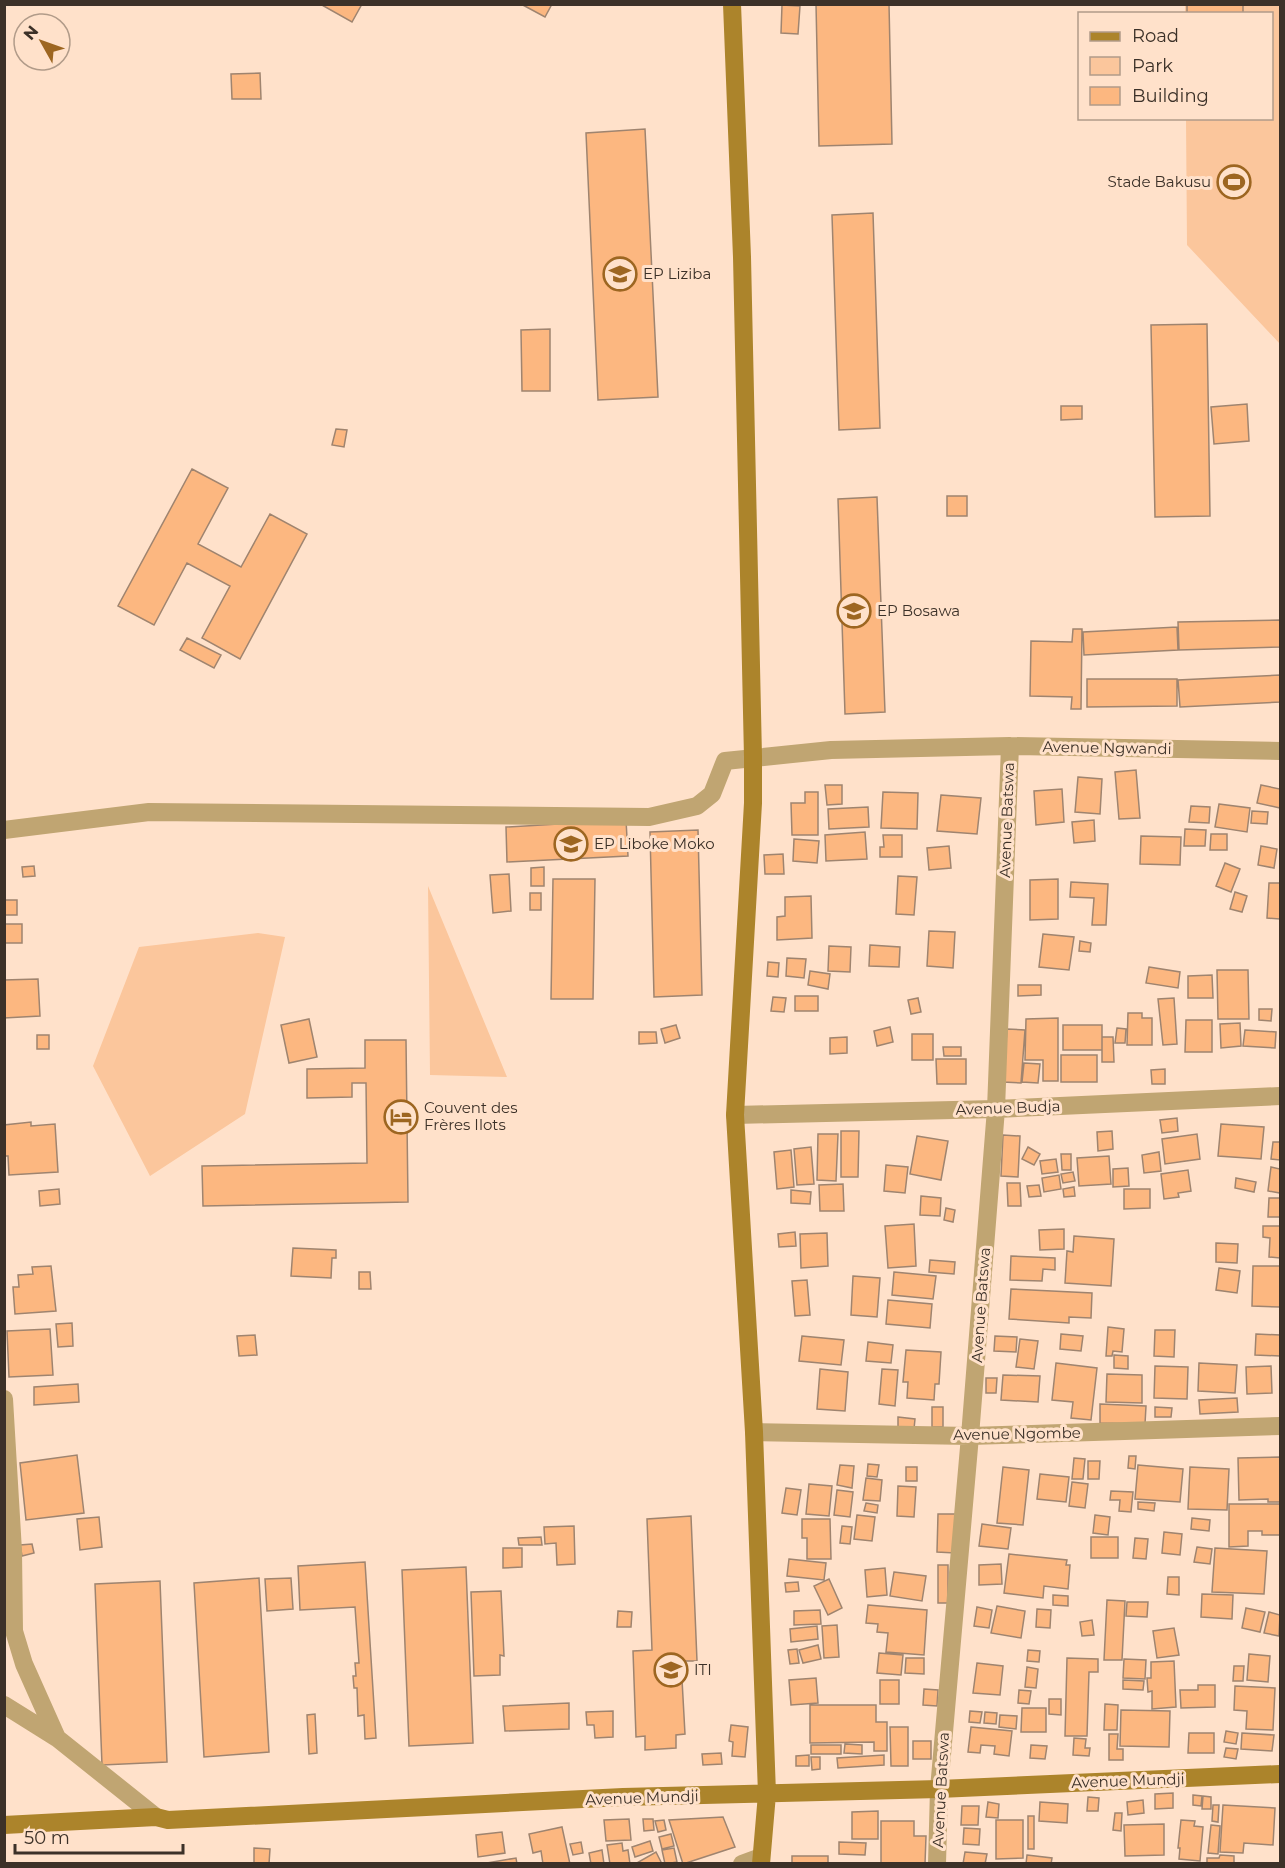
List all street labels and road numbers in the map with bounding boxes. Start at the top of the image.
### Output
street label: Avenue Ngwandi [1042,737,1172,758]
street label: Avenue Batswa [995,762,1018,878]
street label: Avenue Budja [955,1096,1061,1119]
street label: Avenue Batswa [967,1247,994,1363]
street label: Avenue Ngombe [953,1423,1081,1444]
street label: Avenue Batswa [928,1732,953,1848]
street label: Avenue Mundji [1071,1769,1185,1792]
street label: Avenue Mundji [585,1786,699,1809]

